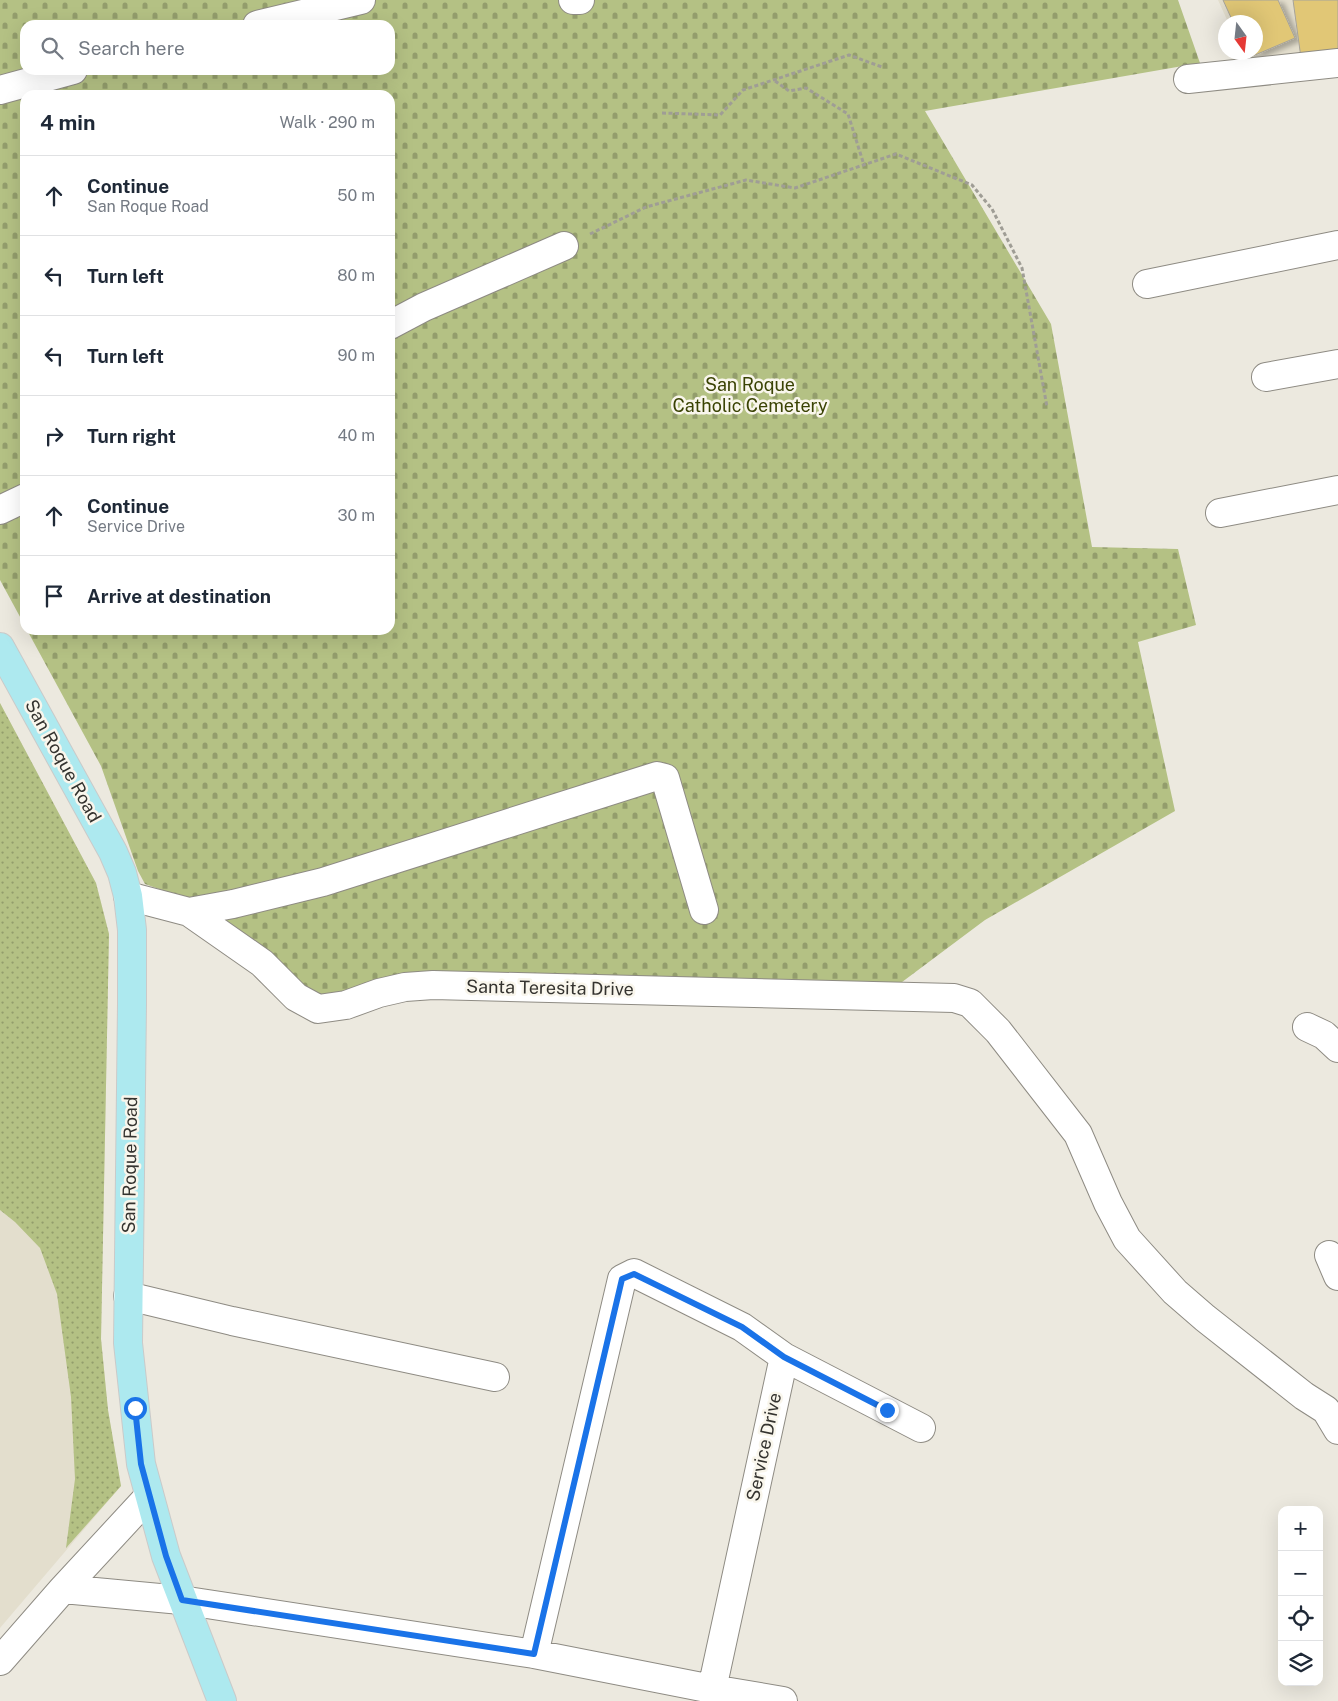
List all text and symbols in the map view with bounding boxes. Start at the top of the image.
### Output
north arrow [1218,15,1263,60]
search box [20,20,395,75]
icon: search [38,34,66,62]
text: Search here [78,37,185,59]
text: 4 min [40,110,95,135]
text: Walk · 290 m [280,113,375,132]
text: Continue [87,175,169,197]
icon: ahead [40,182,68,210]
text: 50 m [337,186,375,205]
text: San Roque Road [87,197,209,216]
icon: left [40,262,68,290]
text: Turn left [87,265,164,287]
text: 80 m [337,266,375,285]
icon: left [40,342,68,370]
text: Turn left [87,345,164,367]
text: 90 m [338,346,375,365]
park label: San Roque Catholic Cemetery [672,374,828,416]
icon: right [40,422,68,450]
text: Turn right [87,425,176,447]
text: 40 m [337,426,375,445]
text: Continue [87,495,169,517]
icon: ahead [40,502,68,530]
text: 30 m [338,506,375,525]
text: Service Drive [87,517,185,536]
icon: arrive [40,582,68,610]
text: Arrive at destination [87,585,271,607]
street label: San Roque Road [21,696,106,826]
street label: Santa Teresita Drive [466,976,634,999]
street label: San Roque Road [118,1096,141,1234]
street label: Service Drive [742,1391,785,1503]
route start [124,1397,147,1420]
route end [876,1399,899,1422]
map controls [1278,1506,1323,1686]
button: + [1278,1506,1323,1551]
button: − [1278,1551,1323,1596]
button: locate [1278,1596,1323,1641]
button: layers [1278,1641,1323,1686]

